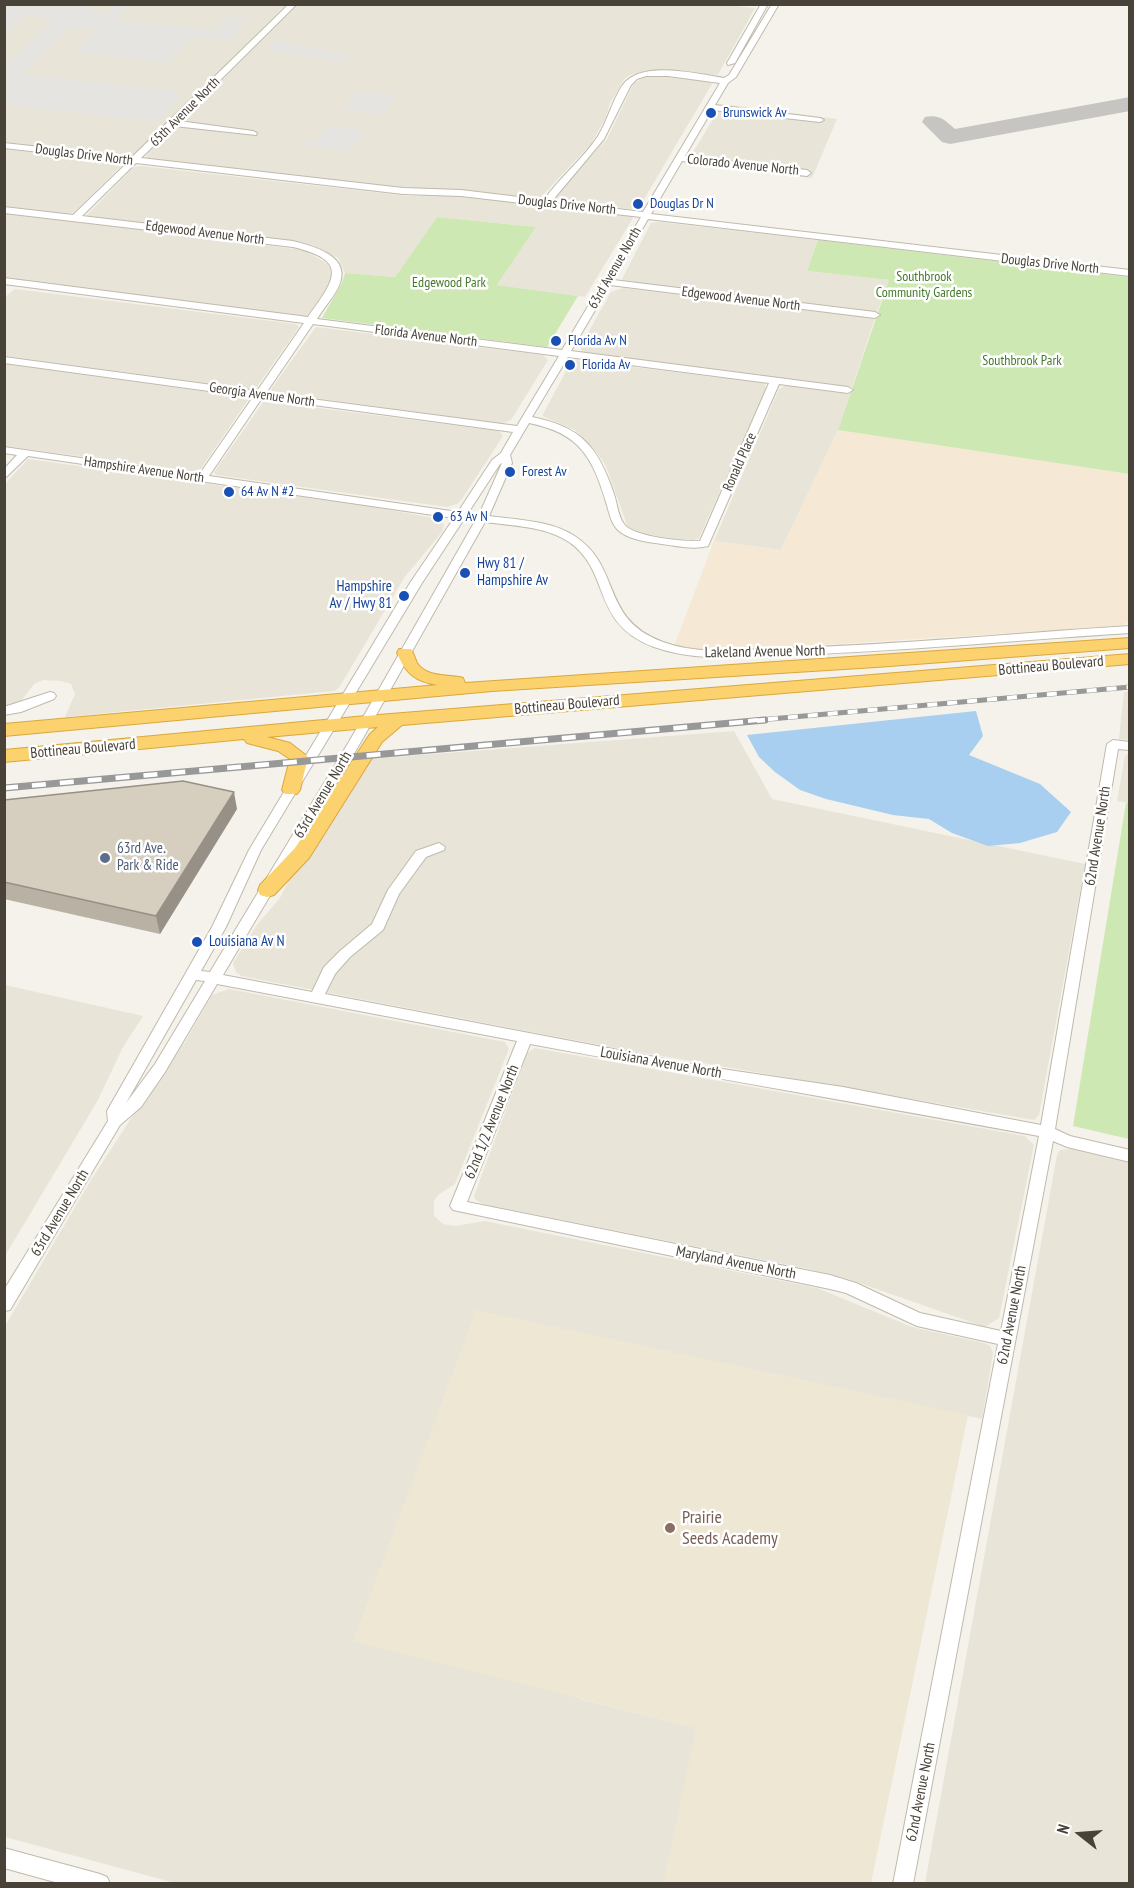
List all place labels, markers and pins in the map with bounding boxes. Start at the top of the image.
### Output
place label: Brunswick Av [723,105,787,121]
marker: Brunswick Av [704,106,718,120]
place label: Douglas Dr N [650,196,714,212]
marker: Douglas Dr N [631,197,645,211]
place label: Florida Av N [568,333,627,349]
marker: Florida Av N [549,334,563,348]
place label: Florida Av [582,357,630,373]
marker: Florida Av [563,358,577,372]
place label: Forest Av [522,464,567,480]
marker: Forest Av [503,465,517,479]
place label: 64 Av N #2 [241,484,294,500]
marker: 64 Av N #2 [222,485,236,499]
place label: 63 Av N [450,509,488,525]
marker: 63 Av N [431,510,445,524]
place label: Hwy 81 / Hampshire Av [477,555,548,590]
marker: Hwy 81 / Hampshire Av [458,566,472,580]
place label: Hampshire Av / Hwy 81 [329,578,392,613]
marker: Hampshire Av / Hwy 81 [397,589,411,603]
place label: 63rd Ave. Park & Ride [117,840,179,875]
marker: 63rd Ave. Park & Ride [98,851,112,865]
place label: Louisiana Av N [209,933,285,951]
marker: Louisiana Av N [190,935,204,949]
place label: Prairie Seeds Academy [682,1507,778,1550]
marker: Prairie Seeds Academy [663,1521,677,1535]

